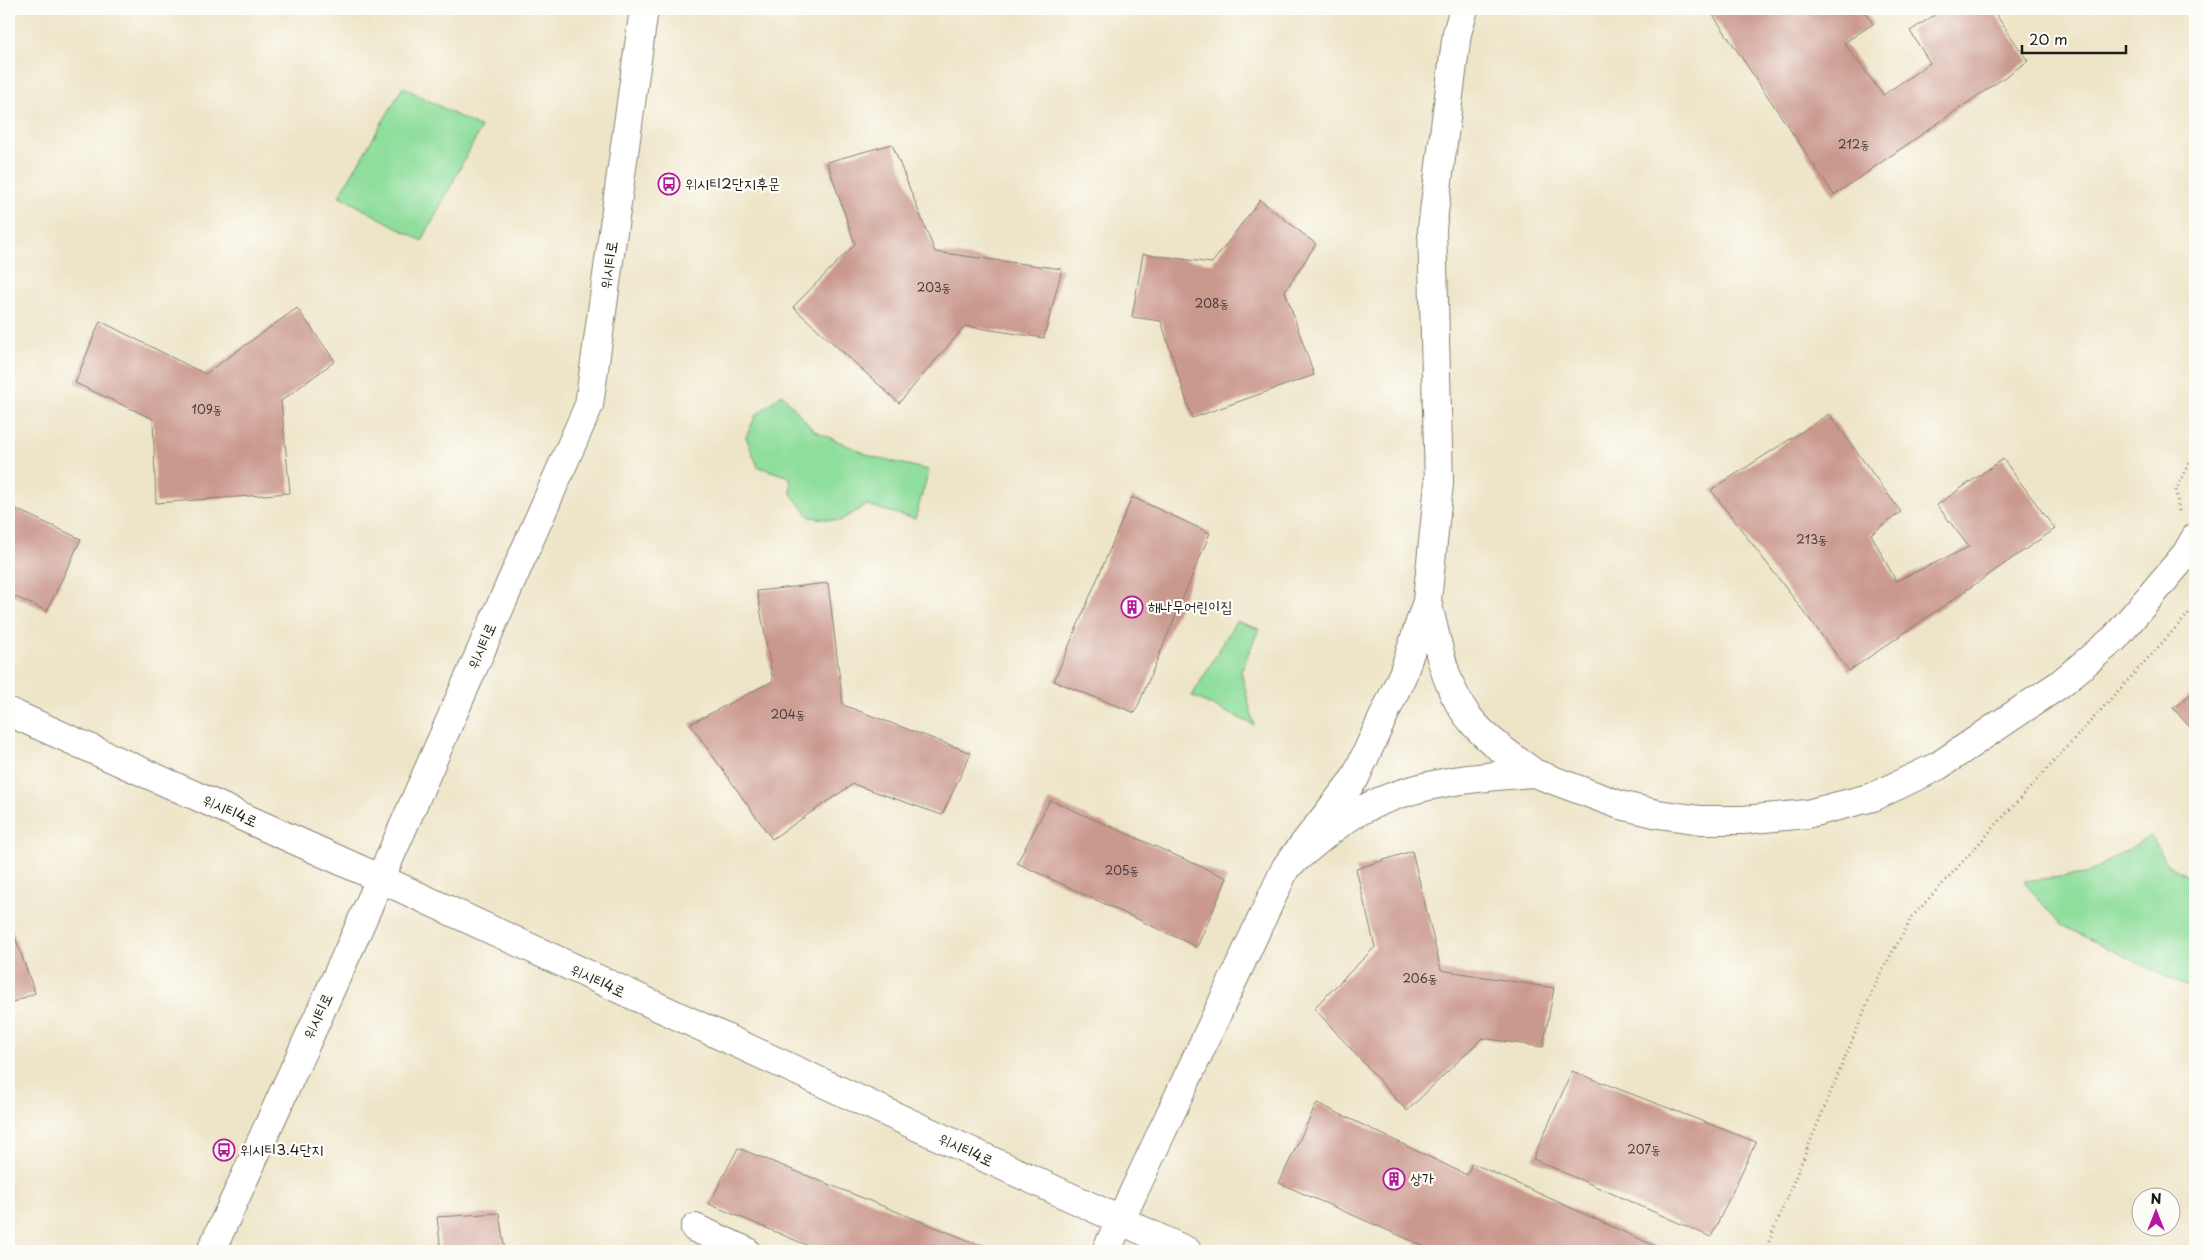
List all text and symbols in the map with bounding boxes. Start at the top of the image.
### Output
scale bar [2022,22,2125,54]
text: 20 m [2029,27,2068,50]
house number: 212동 [1838,135,1870,153]
place label: 위시티2단지후문 [685,171,780,194]
bus stop icon: 위시티2단지후문 [657,172,681,196]
street label: 위시티로 [593,239,622,290]
house number: 203동 [917,278,951,296]
house number: 208동 [1195,294,1229,312]
house number: 109동 [192,400,222,418]
house number: 213동 [1796,530,1828,548]
place label: 해나무어린이집 [1148,594,1233,617]
building icon: 해나무어린이집 [1120,595,1144,619]
street label: 위시티로 [460,619,501,672]
house number: 204동 [771,705,805,723]
street label: 위시티4로 [199,787,262,832]
house number: 205동 [1105,861,1139,879]
street label: 위시티4로 [567,957,630,1002]
house number: 206동 [1402,969,1438,987]
street label: 위시티로 [296,989,337,1042]
street label: 위시티4로 [935,1126,998,1171]
place label: 위시티3.4단지 [240,1137,324,1160]
bus stop icon: 위시티3.4단지 [212,1138,236,1162]
house number: 207동 [1627,1140,1661,1158]
place label: 상가 [1410,1166,1434,1189]
building icon: 상가 [1382,1167,1406,1191]
north arrow [2132,1188,2182,1238]
text: N [2150,1188,2162,1209]

